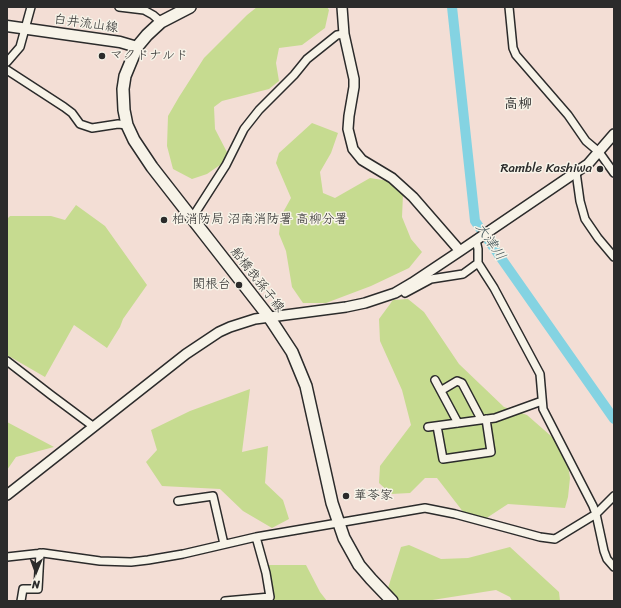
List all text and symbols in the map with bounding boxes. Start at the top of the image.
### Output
street label: 白井流山線 [53,12,119,36]
place label: マクドナルド [110,48,188,64]
marker: マクドナルド [97,51,107,61]
district label: 高柳 [504,96,532,112]
place label: Ramble Kashiwa [501,161,592,177]
marker: Ramble Kashiwa [595,164,605,174]
place label: 柏消防局 沼南消防署 高柳分署 [172,212,348,228]
marker: 柏消防局 沼南消防署 高柳分署 [159,215,169,225]
water label: 大津川 [471,220,509,264]
street label: 船橋我孫子線 [227,244,287,316]
place label: 関根台 [192,277,231,293]
marker: 関根台 [234,280,244,290]
place label: 華苓家 [354,488,393,504]
marker: 華苓家 [341,491,351,501]
north arrow [16,552,56,592]
text: N [32,575,40,594]

